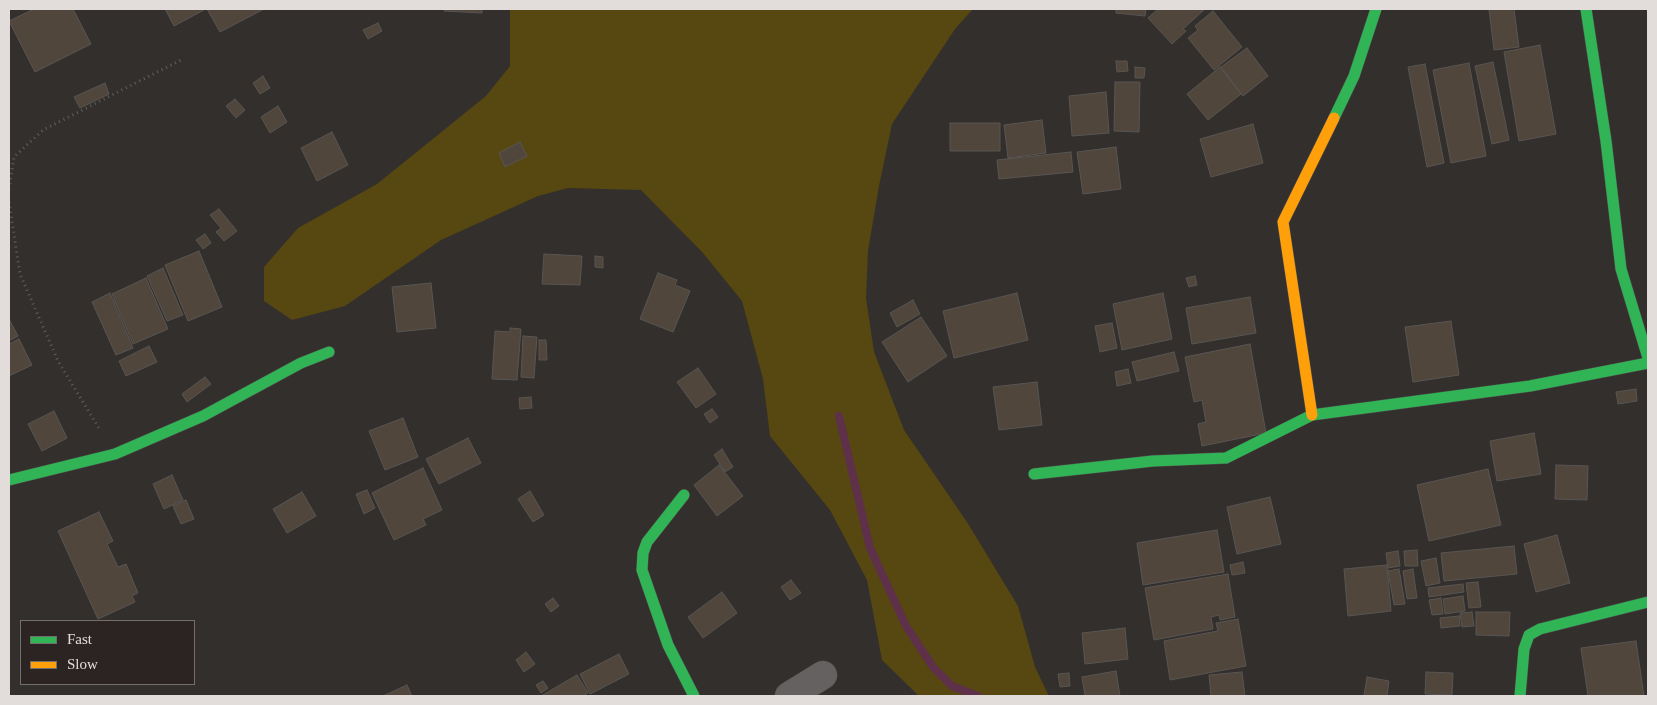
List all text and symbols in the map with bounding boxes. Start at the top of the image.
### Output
legend [20,620,195,685]
text: Fast [67,631,92,647]
text: Slow [67,656,98,672]

